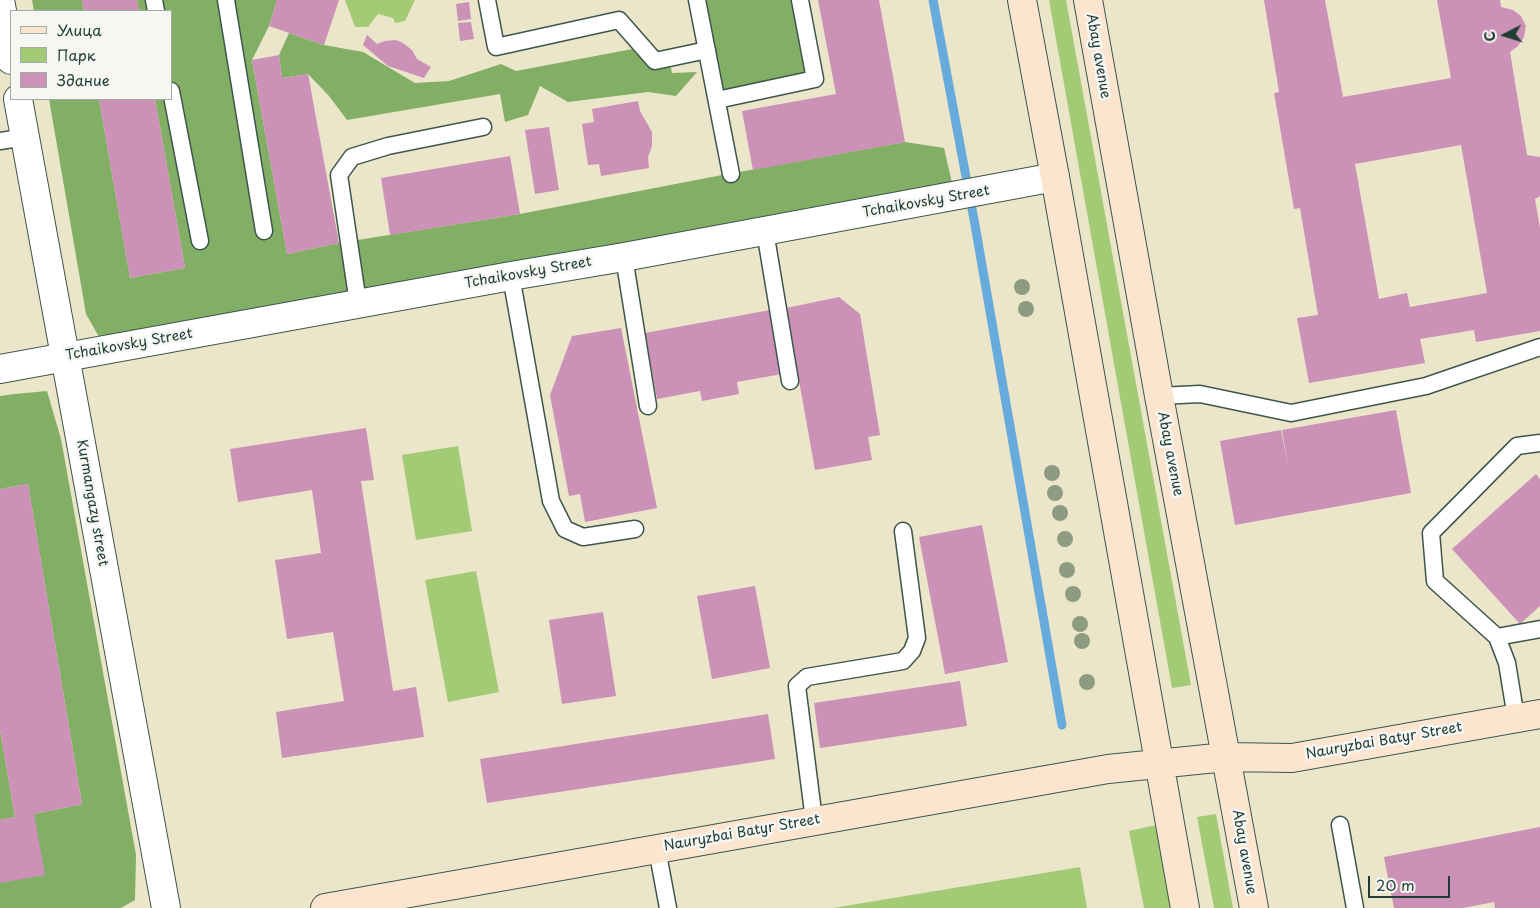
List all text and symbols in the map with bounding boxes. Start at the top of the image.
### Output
legend [10,10,172,100]
north arrow [1480,10,1530,60]
street label: Abay avenue [1082,12,1114,100]
text: Улица [57,18,102,41]
text: С [1479,30,1500,43]
text: Парк [57,43,96,66]
text: Здание [57,68,110,91]
street label: Tchaikovsky Street [861,183,991,221]
street label: Tchaikovsky Street [463,254,593,292]
street label: Tchaikovsky Street [64,326,194,364]
street label: Abay avenue [1154,410,1186,498]
street label: Kurmangazy street [73,438,111,568]
street label: Nauryzbai Batyr Street [1305,719,1463,763]
street label: Abay avenue [1228,808,1260,896]
street label: Nauryzbai Batyr Street [663,811,821,855]
scale bar [1370,866,1452,898]
text: 20 m [1376,873,1415,896]

